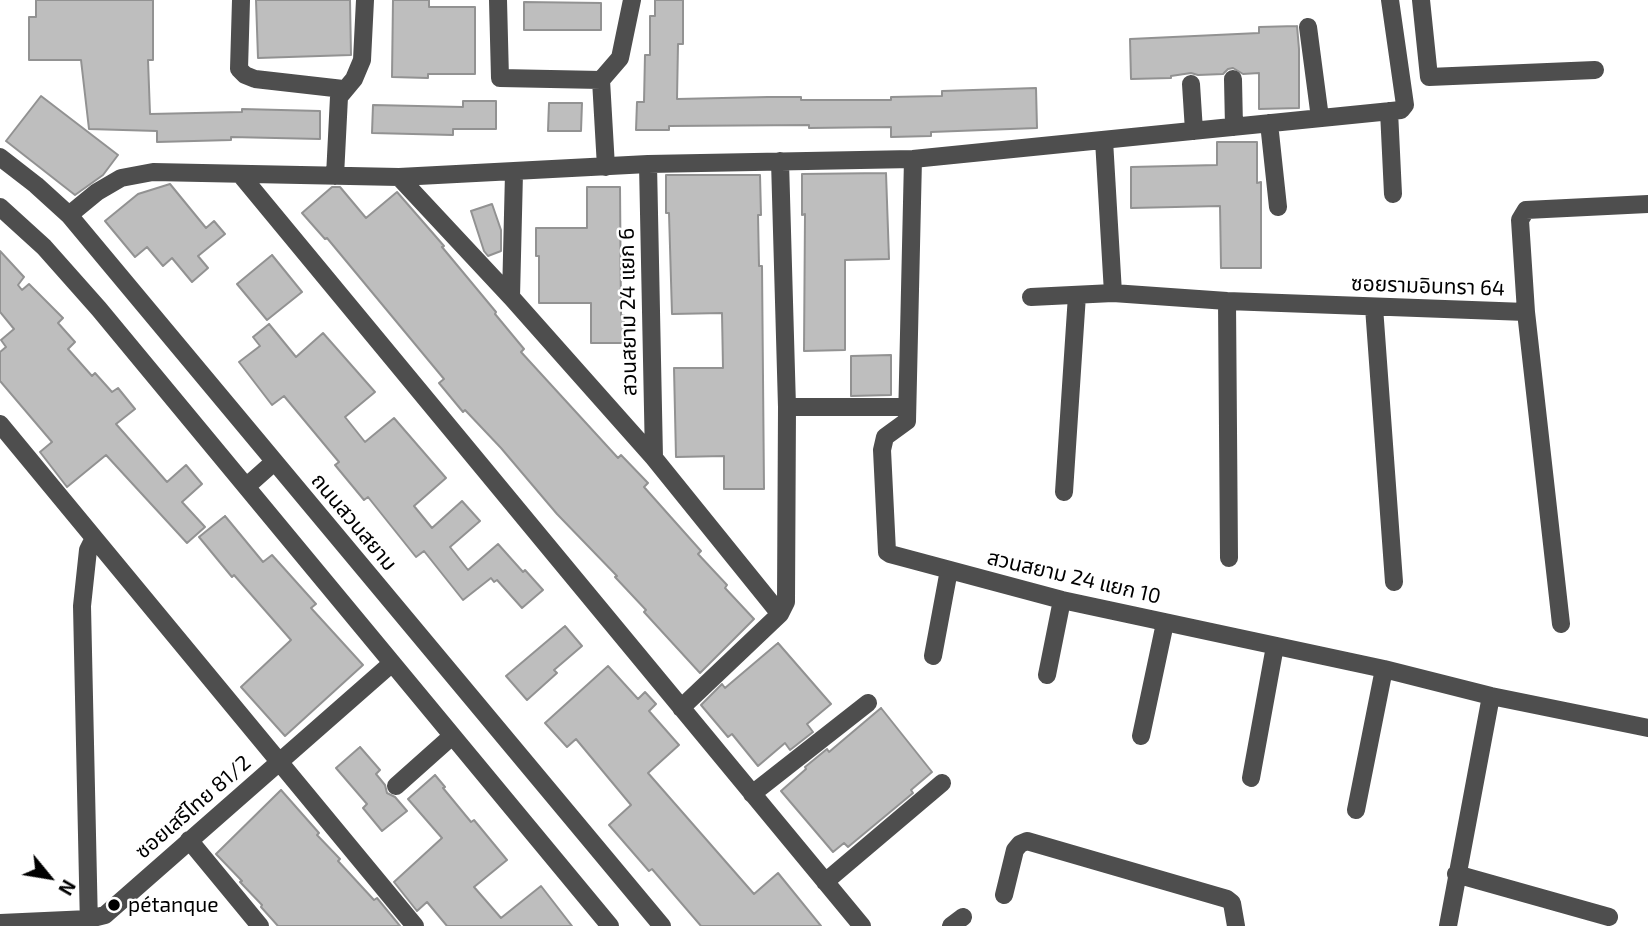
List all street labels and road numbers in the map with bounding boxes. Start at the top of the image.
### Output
street label: สวนสยาม 24 แยก 6 [614,228,642,396]
street label: ซอยรามอินทรา 64 [1351,271,1505,301]
street label: ถนนสวนสยาม [306,468,402,576]
street label: สวนสยาม 24 แยก 10 [985,545,1163,609]
street label: ซอยเสรีไทย 81/2 [130,750,256,864]

